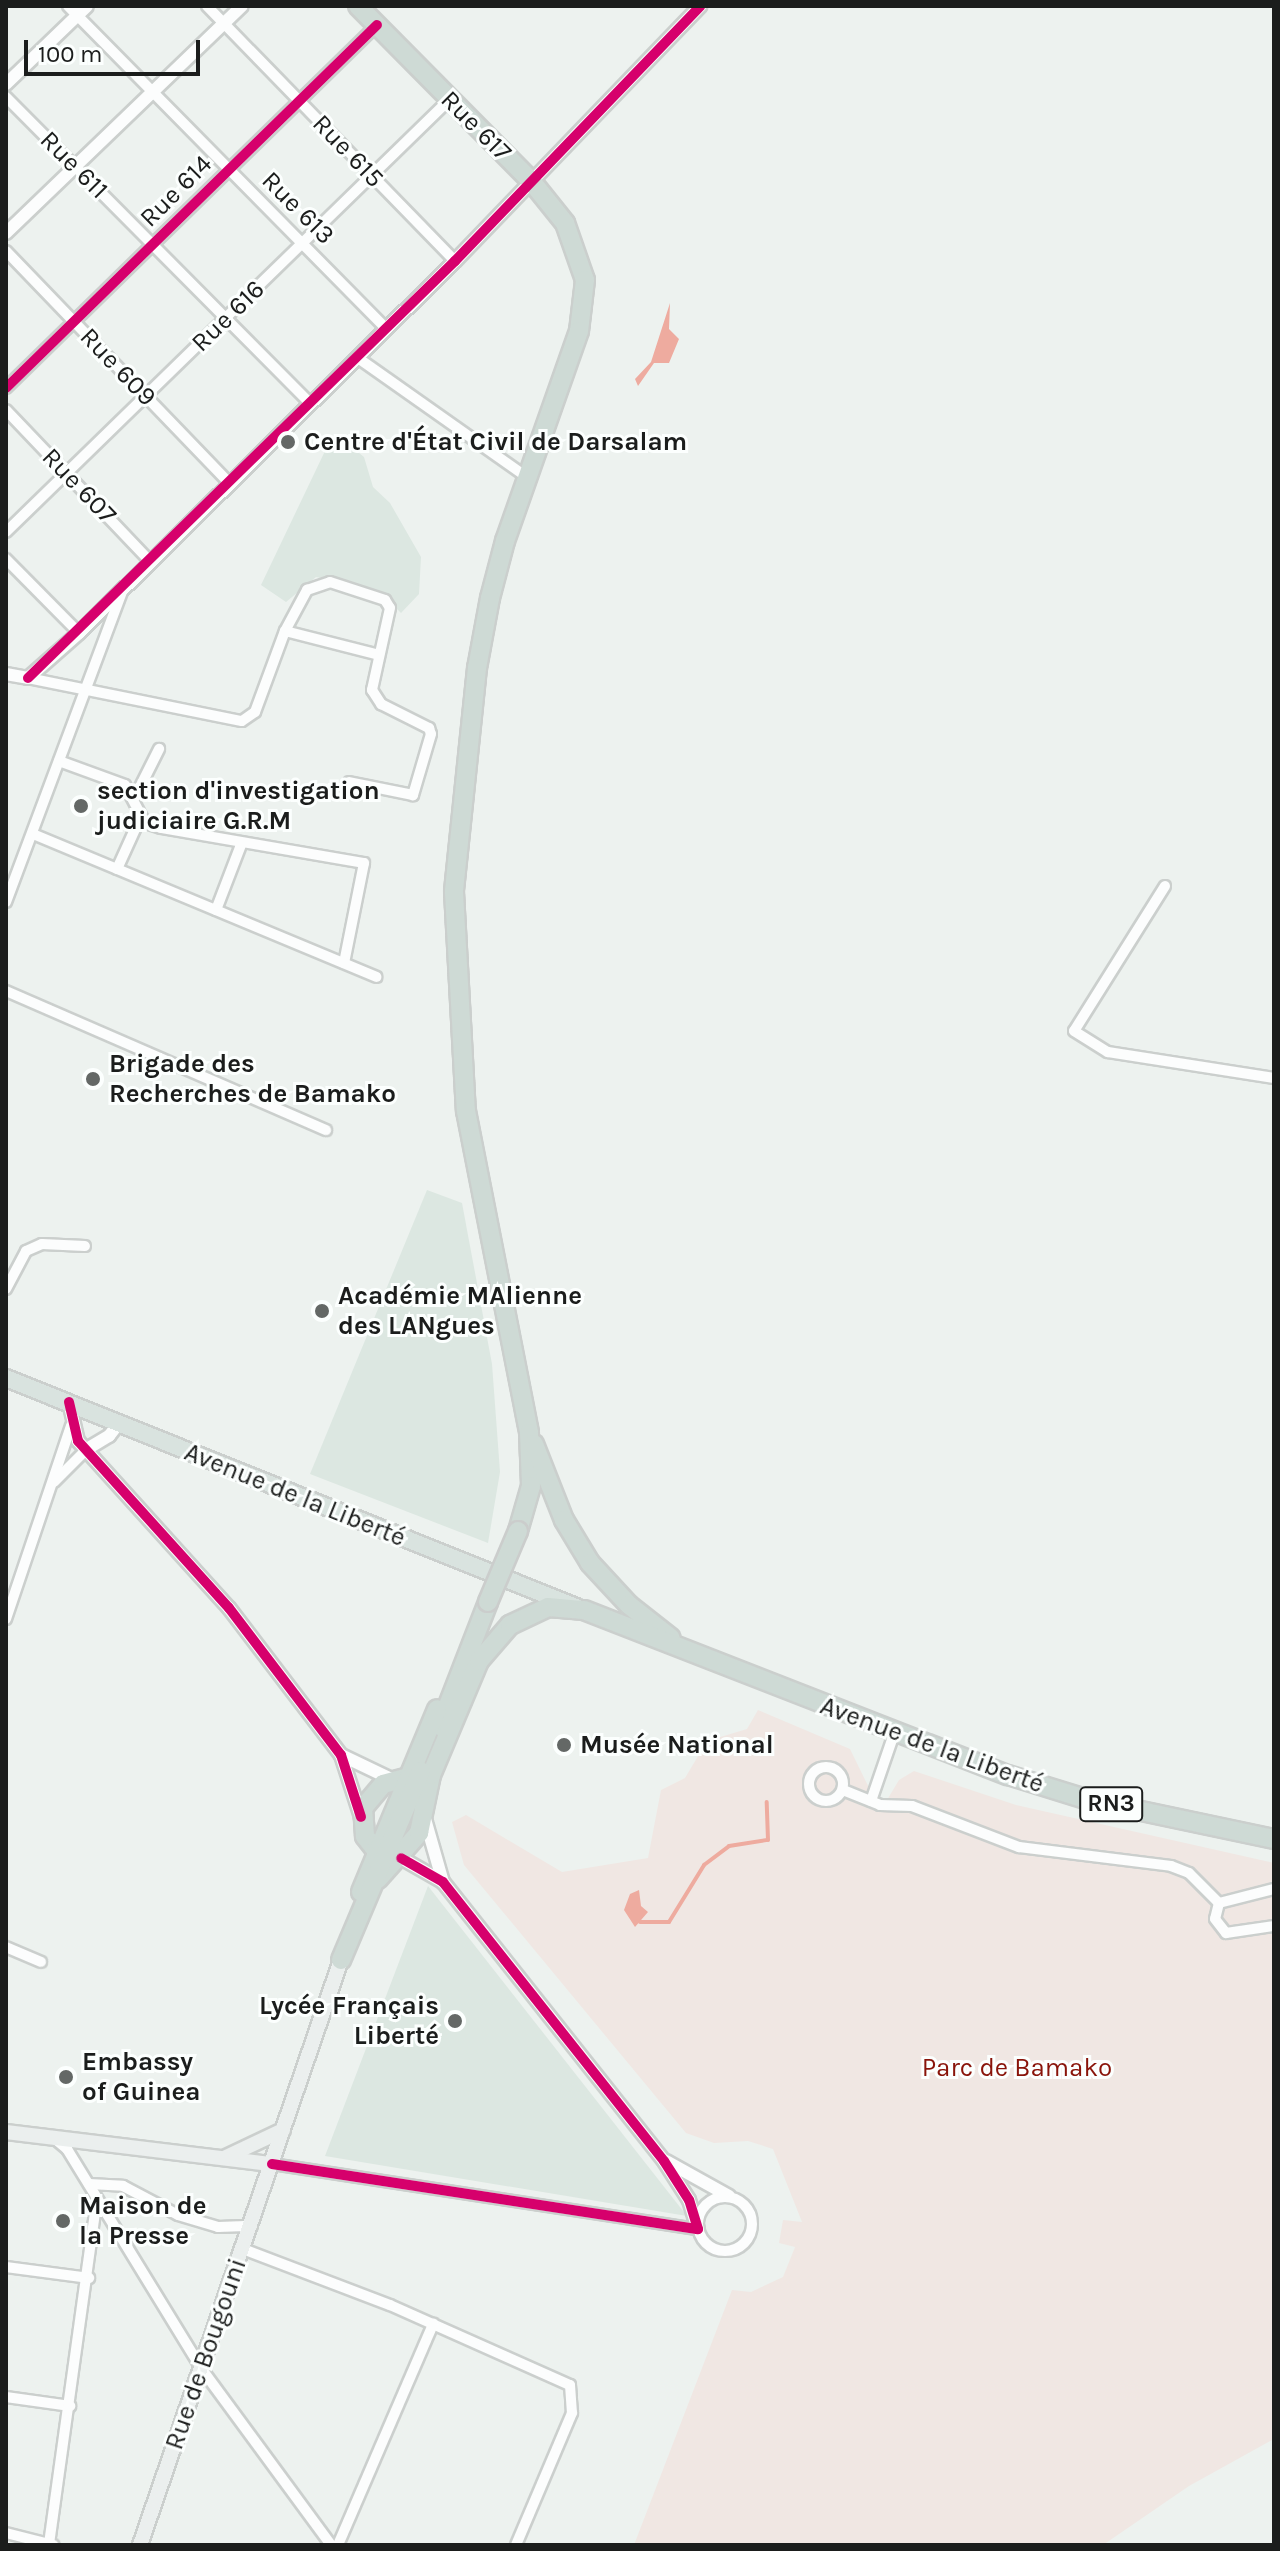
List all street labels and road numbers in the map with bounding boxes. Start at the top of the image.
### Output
street label: Rue 617 [434,84,518,168]
street label: Rue 615 [306,108,390,194]
street label: Rue 611 [34,125,114,205]
street label: Rue 614 [133,148,219,234]
street label: Rue 613 [255,165,341,251]
street label: Rue 616 [185,274,271,358]
street label: Rue 609 [73,321,163,413]
street label: Rue 607 [35,441,123,531]
street label: Avenue de la Liberté [180,1436,410,1554]
street label: Avenue de la Liberté [816,1690,1048,1800]
road number: RN3 [1079,1784,1143,1824]
street label: Rue de Bougouni [159,2254,253,2454]

